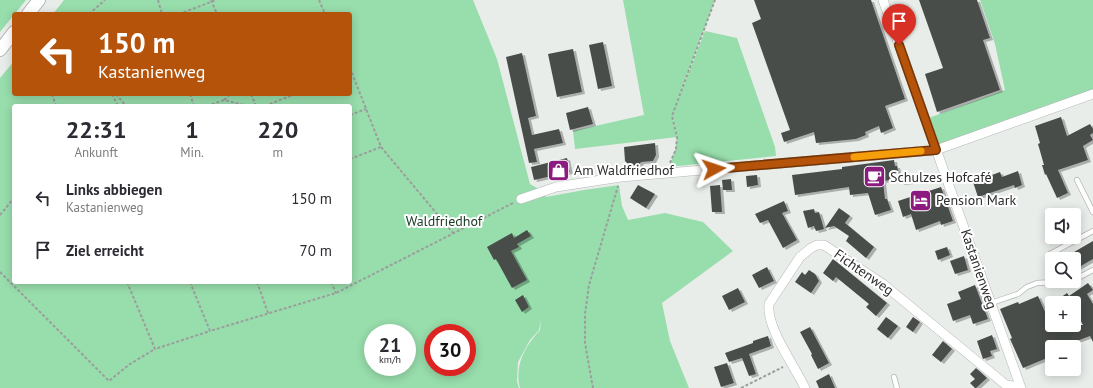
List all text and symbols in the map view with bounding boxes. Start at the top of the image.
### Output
pin [882,4,916,45]
icon: arrive [888,10,910,32]
text: 150 m [98,24,175,61]
icon: left [32,28,84,80]
text: Kastanienweg [98,60,205,83]
text: 22:31 [66,114,127,145]
text: 1 [185,114,199,145]
text: 220 [257,114,298,145]
text: Ankunft [74,144,118,161]
text: Min. [180,144,204,161]
text: m [273,144,283,161]
position arrow [693,148,735,190]
shop icon: Am Waldfriedhof [545,157,571,183]
place label: Am Waldfriedhof [574,161,674,179]
cafe icon: Schulzes Hofcafé [861,164,887,190]
place label: Schulzes Hofcafé [890,168,992,186]
text: Links abbiegen [66,180,162,199]
icon: left [32,187,54,209]
hotel icon: Pension Mark [907,187,933,213]
text: 150 m [291,189,332,208]
place label: Pension Mark [936,191,1016,209]
text: Kastanienweg [66,199,144,216]
map controls [1045,208,1081,376]
button: sound [1045,208,1081,244]
park label: Waldfriedhof [406,212,483,230]
street label: Kastanienweg [957,227,1001,311]
icon: arrive [32,239,54,261]
text: Ziel erreicht [66,241,144,260]
text: 70 m [299,241,332,260]
street label: Fichtenweg [831,245,897,299]
button: search [1045,252,1081,288]
button: + [1045,296,1081,332]
speed limit sign: 30 [424,324,476,376]
text: 21 [379,332,401,358]
button: − [1045,340,1081,376]
text: km/h [379,353,401,366]

